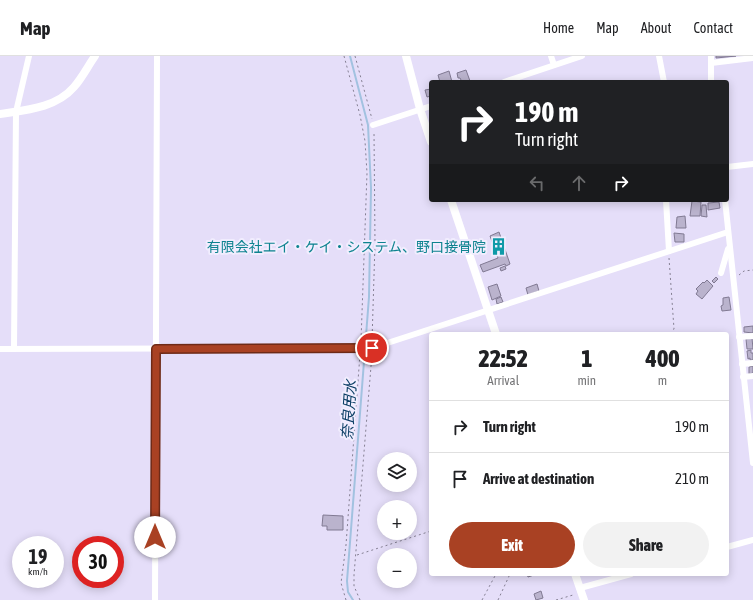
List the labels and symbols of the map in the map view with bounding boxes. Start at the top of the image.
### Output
building icon: 有限会社エイ・ケイ・システム、野口接骨院 [489,237,509,257]
place label: 有限会社エイ・ケイ・システム、野口接骨院 [207,239,486,255]
pin [355,331,389,365]
water label: 奈良用水 [338,377,359,440]
position arrow [134,516,176,558]
speed limit sign: 30 [72,536,124,588]

